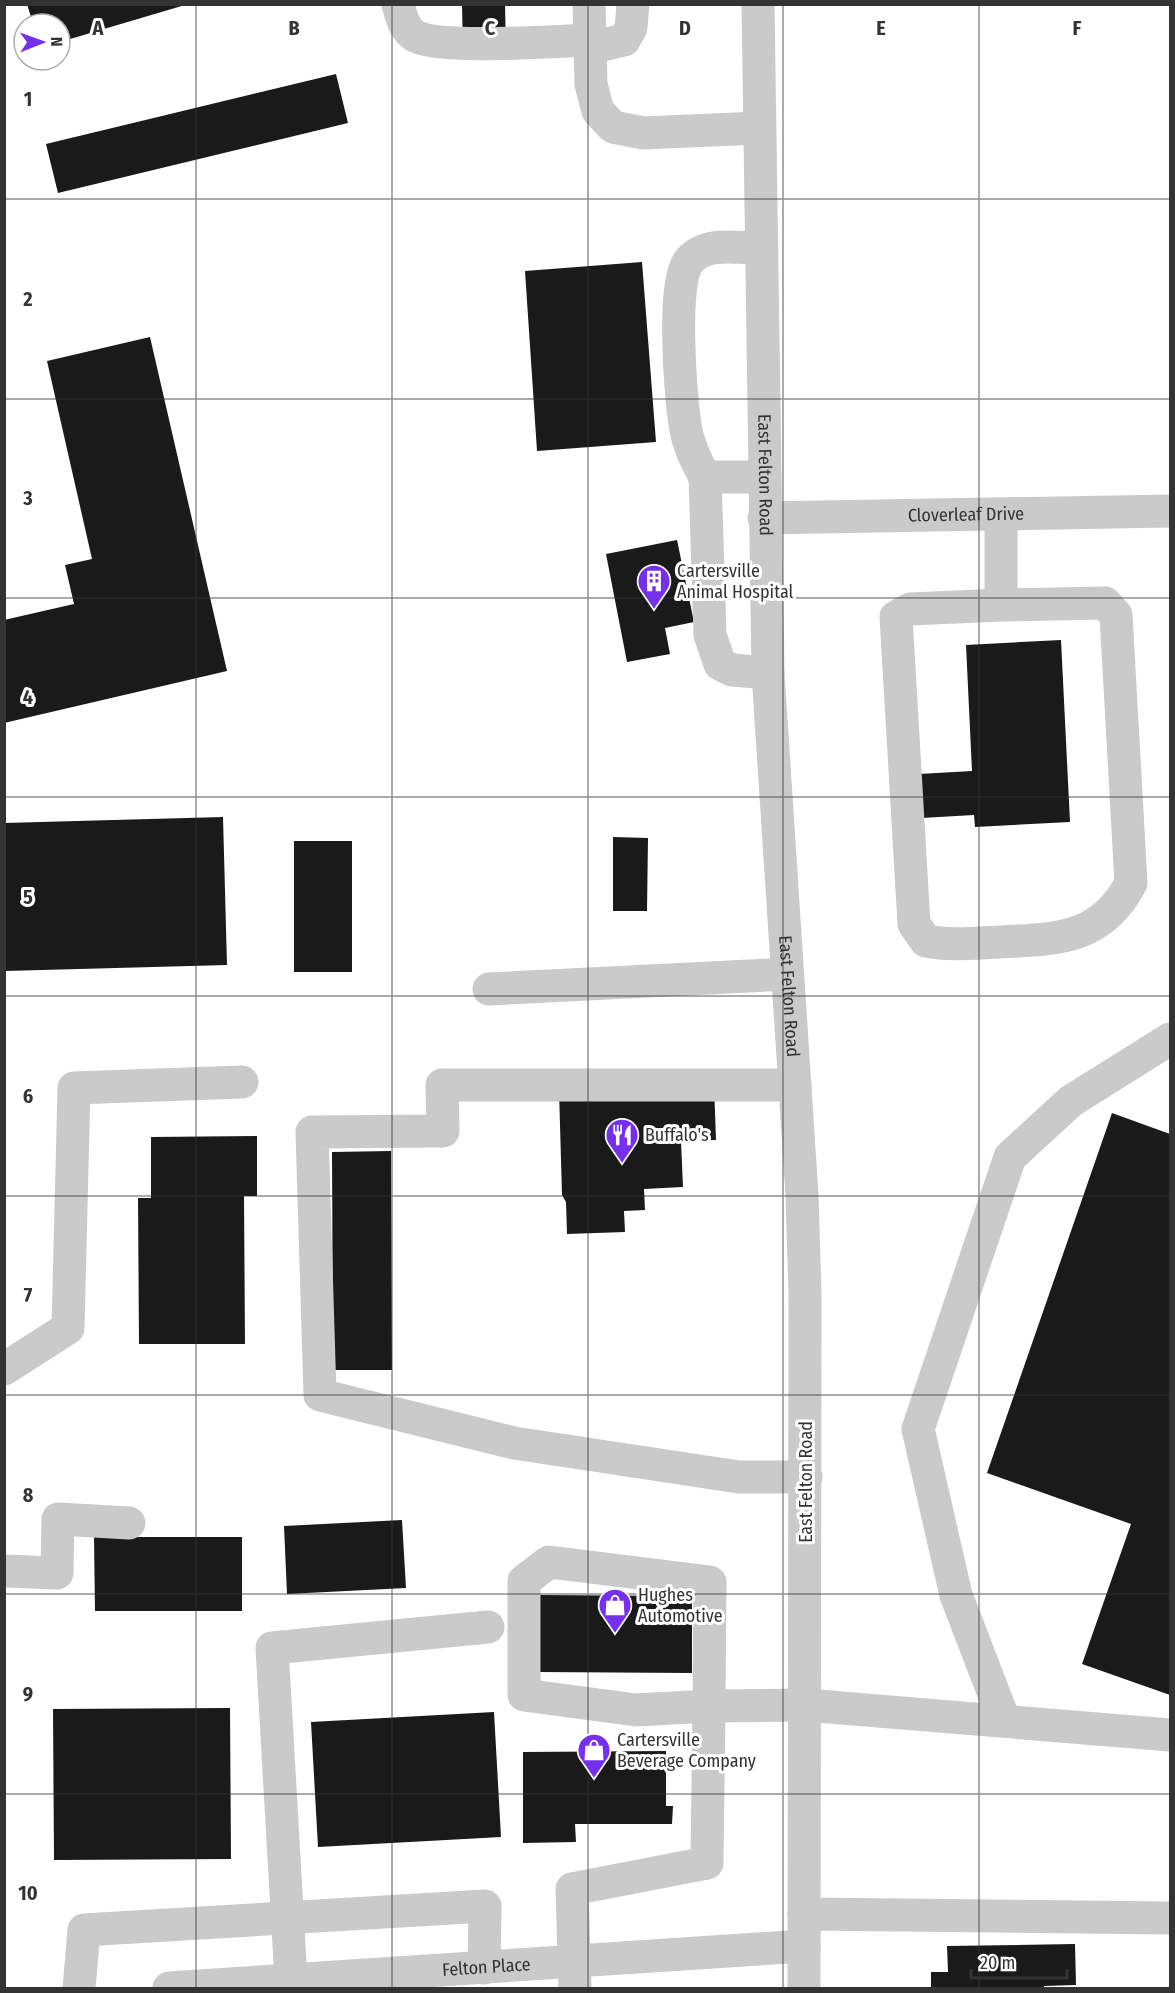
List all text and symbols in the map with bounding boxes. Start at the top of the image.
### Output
north arrow [12,12,72,72]
text: A [92,16,105,40]
text: B [288,16,300,40]
text: C [485,16,496,40]
text: D [679,16,691,40]
text: E [876,16,886,40]
text: F [1073,16,1082,40]
text: N [47,37,66,47]
text: 1 [24,87,32,111]
text: 2 [22,287,33,311]
street label: East Felton Road [753,414,777,536]
text: 3 [22,486,33,510]
street label: Cloverleaf Drive [908,503,1024,527]
place label: Cartersville Animal Hospital [677,560,794,603]
building icon: Cartersville Animal Hospital [636,563,672,610]
text: 4 [23,685,33,709]
text: 5 [23,885,33,909]
street label: East Felton Road [774,935,804,1058]
text: 6 [23,1084,33,1108]
restaurant icon: Buffalo's [604,1117,640,1164]
place label: Buffalo's [645,1124,709,1146]
text: 7 [24,1283,33,1307]
street label: East Felton Road [795,1421,817,1543]
text: 8 [23,1483,34,1507]
place label: Hughes Automotive [638,1584,723,1627]
shop icon: Hughes Automotive [597,1587,633,1634]
text: 9 [23,1682,33,1706]
place label: Cartersville Beverage Company [617,1729,756,1772]
shop icon: Cartersville Beverage Company [576,1732,612,1779]
text: 10 [18,1881,38,1905]
scale bar [971,1942,1067,1980]
text: 20 m [980,1952,1015,1974]
street label: Felton Place [441,1953,531,1981]

